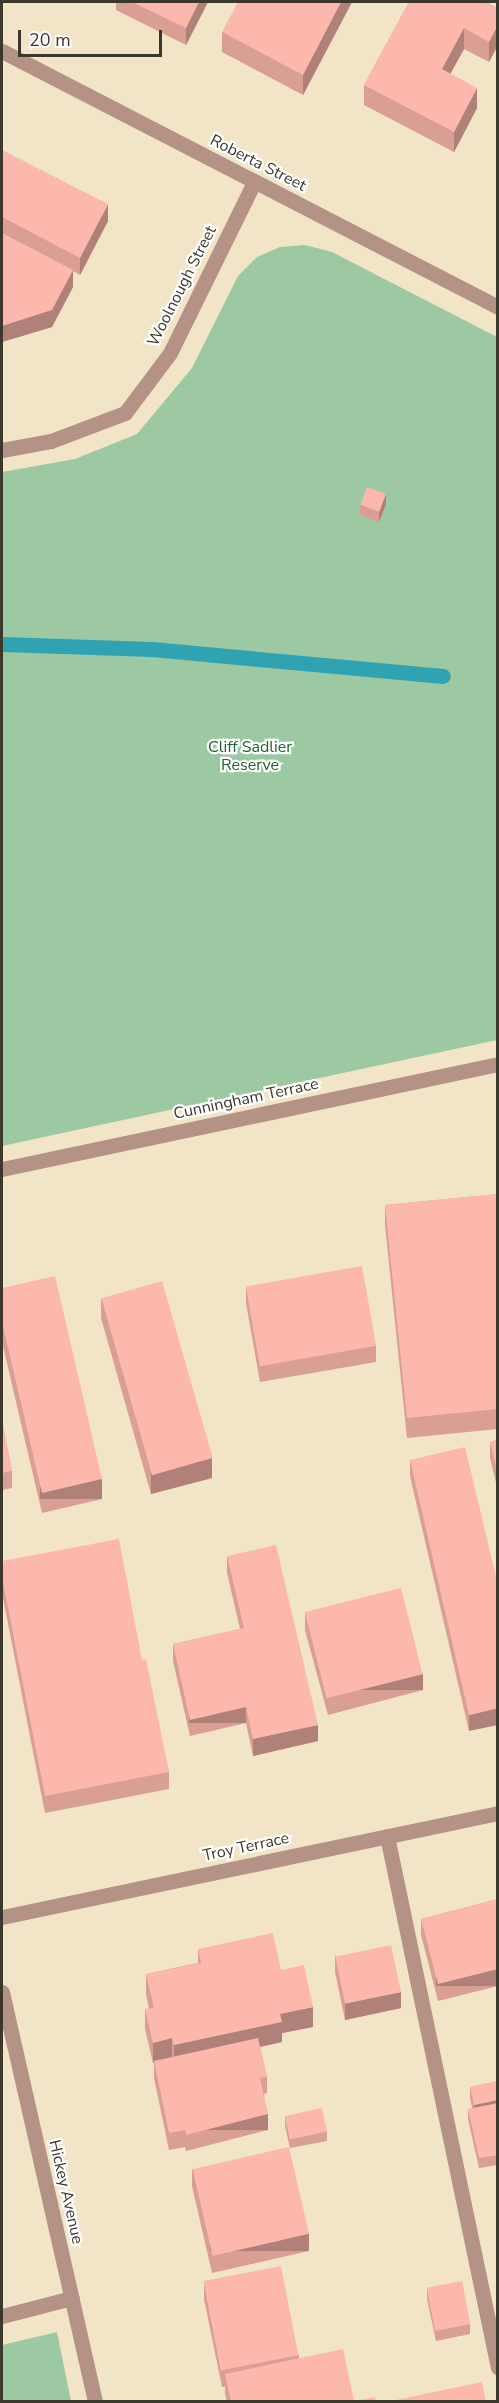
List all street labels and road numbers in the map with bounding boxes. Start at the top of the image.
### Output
street label: Roberta Street [207,131,309,195]
street label: Woolnough Street [143,223,221,349]
street label: Cunningham Terrace [172,1074,320,1124]
street label: Troy Terrace [201,1828,291,1866]
street label: Hickey Avenue [45,2138,87,2246]

